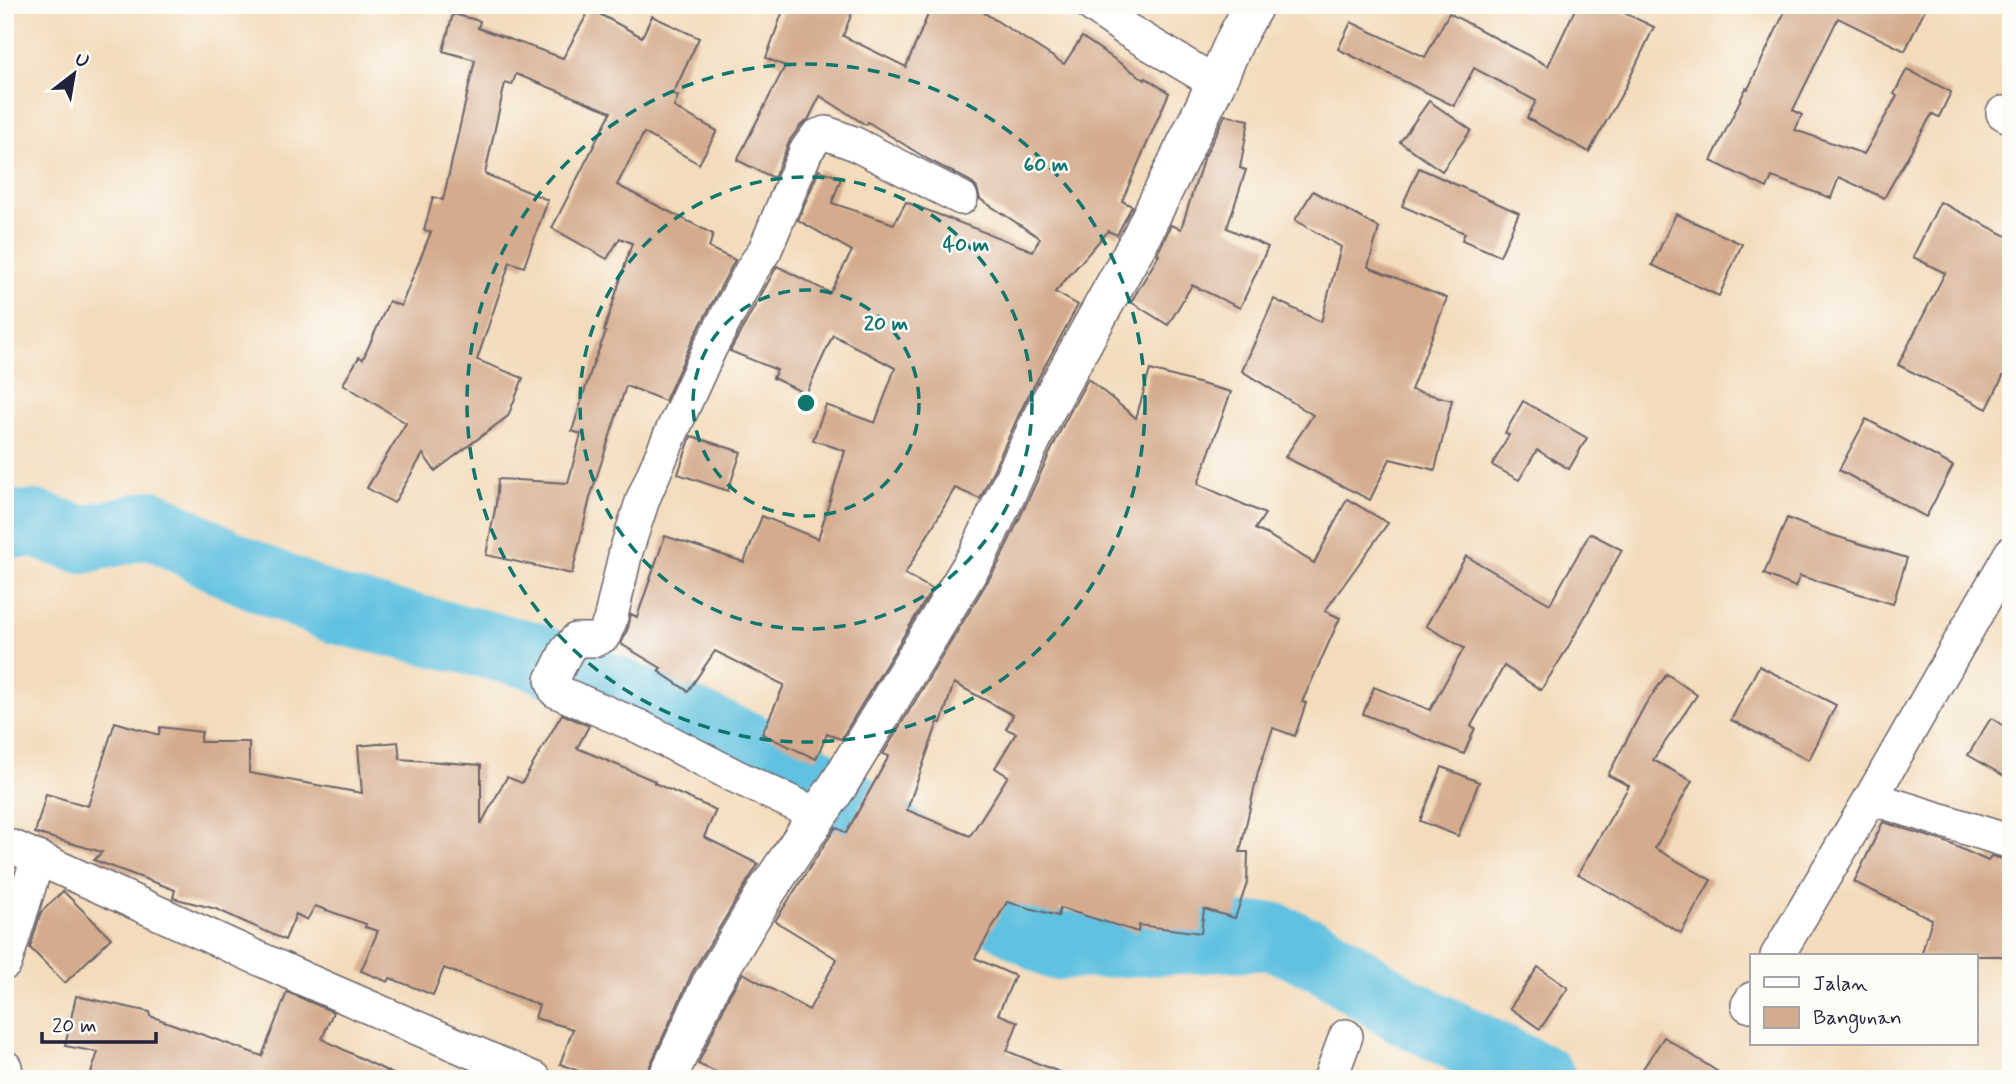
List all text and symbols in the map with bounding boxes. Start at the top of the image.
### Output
north arrow [38,38,108,108]
text: U [70,47,94,75]
text: 60 m [1023,151,1069,179]
text: 40 m [943,231,990,259]
text: 20 m [864,310,909,338]
centre of rings [794,391,818,415]
legend [1750,954,1978,1046]
text: Jalan [1813,970,1868,998]
scale bar [42,1000,156,1044]
text: Bangunan [1813,1004,1902,1033]
text: 20 m [52,1012,97,1040]

